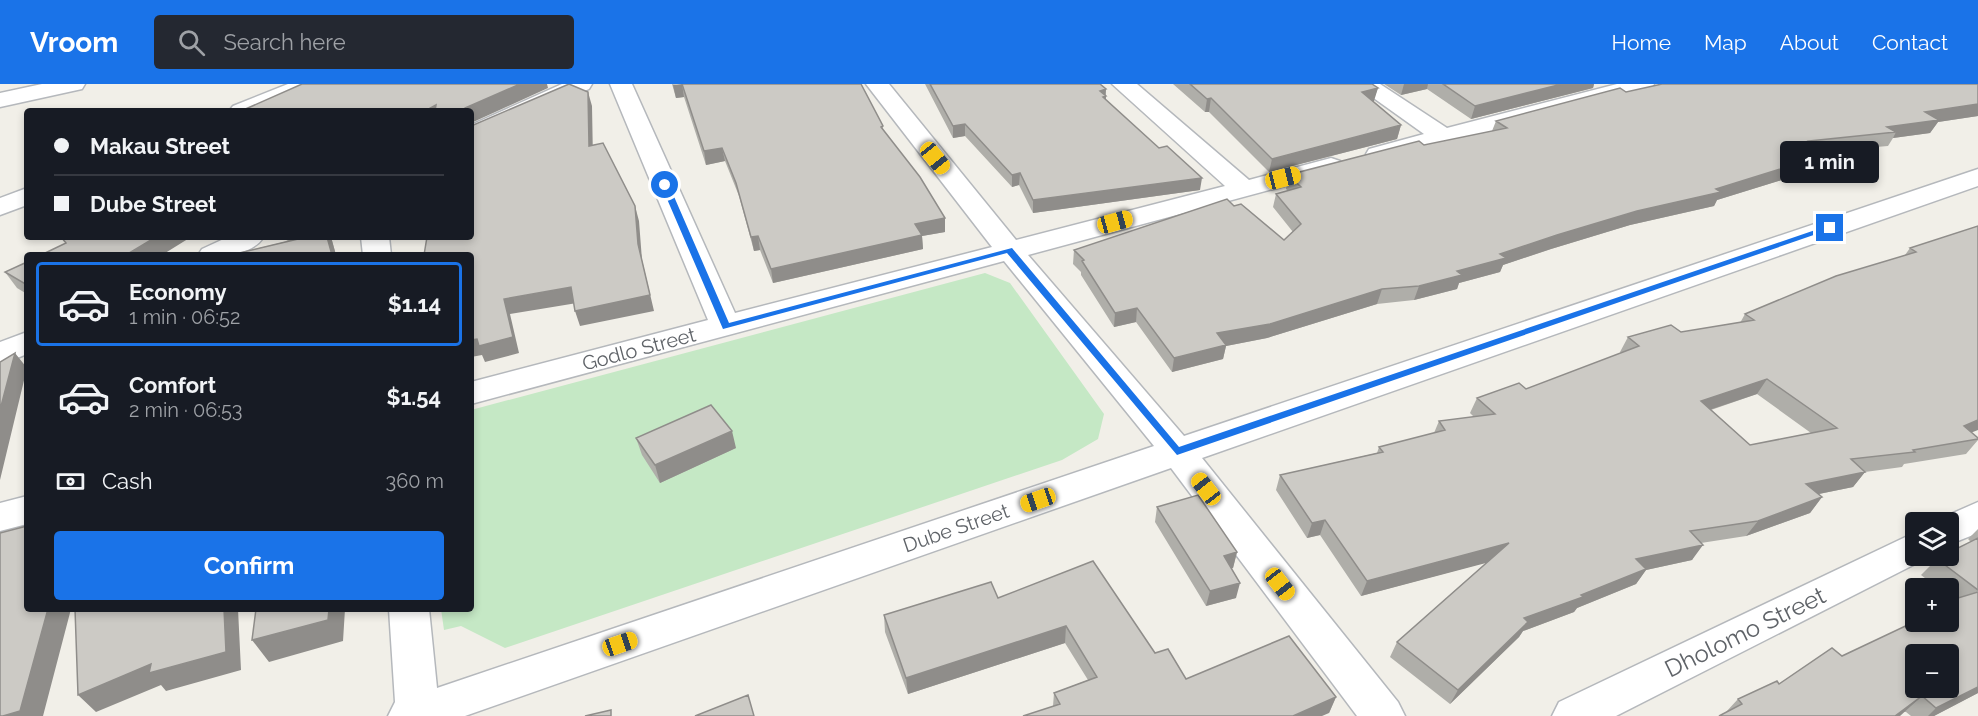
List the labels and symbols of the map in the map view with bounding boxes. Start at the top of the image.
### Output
car [917,138,953,178]
callout: 1 min [1780,141,1880,183]
car [1263,165,1303,191]
route start [651,171,678,198]
car [1095,209,1135,235]
route end [1816,214,1843,241]
street label: Godlo Street [580,322,699,376]
car [1188,469,1224,509]
car [1018,486,1058,514]
street label: Dube Street [900,499,1013,557]
car [1262,564,1298,604]
street label: Dholomo Street [1660,581,1830,683]
car [600,630,640,658]

